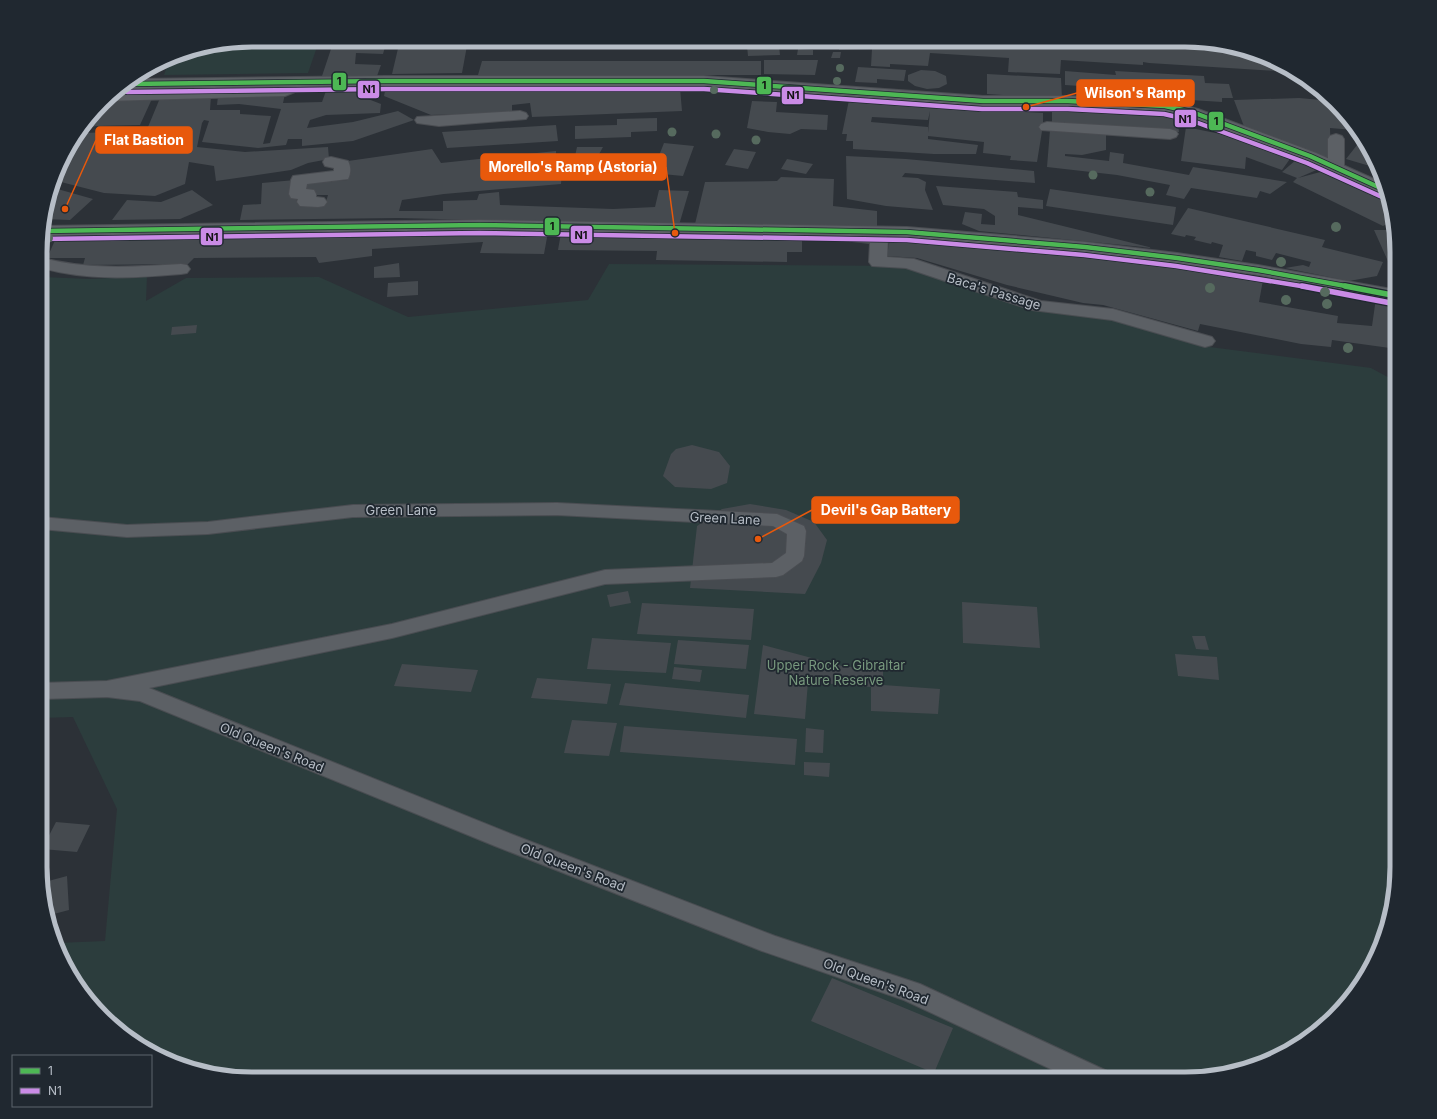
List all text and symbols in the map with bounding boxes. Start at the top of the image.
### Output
line badge: 1 [332,72,347,91]
text: 1 [337,74,342,88]
line badge: 1 [756,76,772,95]
text: 1 [762,78,767,92]
line badge: N1 [357,80,380,99]
callout: Wilson's Ramp [1077,80,1194,106]
text: N1 [362,82,376,96]
text: Wilson's Ramp [1084,84,1186,101]
line badge: N1 [781,86,804,105]
text: N1 [786,88,800,102]
line badge: N1 [1174,109,1197,128]
line badge: 1 [1208,111,1224,131]
text: N1 [1178,112,1192,126]
text: 1 [1214,114,1219,128]
callout: Flat Bastion [96,127,192,153]
text: Flat Bastion [104,131,184,148]
callout: Morello's Ramp (Astoria) [481,154,666,180]
text: Morello's Ramp (Astoria) [488,158,658,175]
line badge: 1 [544,217,560,236]
text: 1 [550,219,555,233]
line badge: N1 [570,225,593,244]
line badge: N1 [200,227,223,246]
text: N1 [574,228,588,242]
text: N1 [205,230,219,244]
street label: Baca's Passage [945,269,1043,313]
callout: Devil's Gap Battery [812,497,959,523]
text: Devil's Gap Battery [821,501,952,518]
street label: Green Lane [366,502,436,518]
street label: Green Lane [689,508,761,528]
park label: Upper Rock - Gibraltar Nature Reserve [767,657,905,688]
street label: Old Queen's Road [218,719,326,775]
street label: Old Queen's Road [518,840,628,894]
street label: Old Queen's Road [821,955,931,1007]
legend [12,1055,152,1107]
text: 1 [48,1063,53,1078]
text: N1 [48,1083,62,1098]

